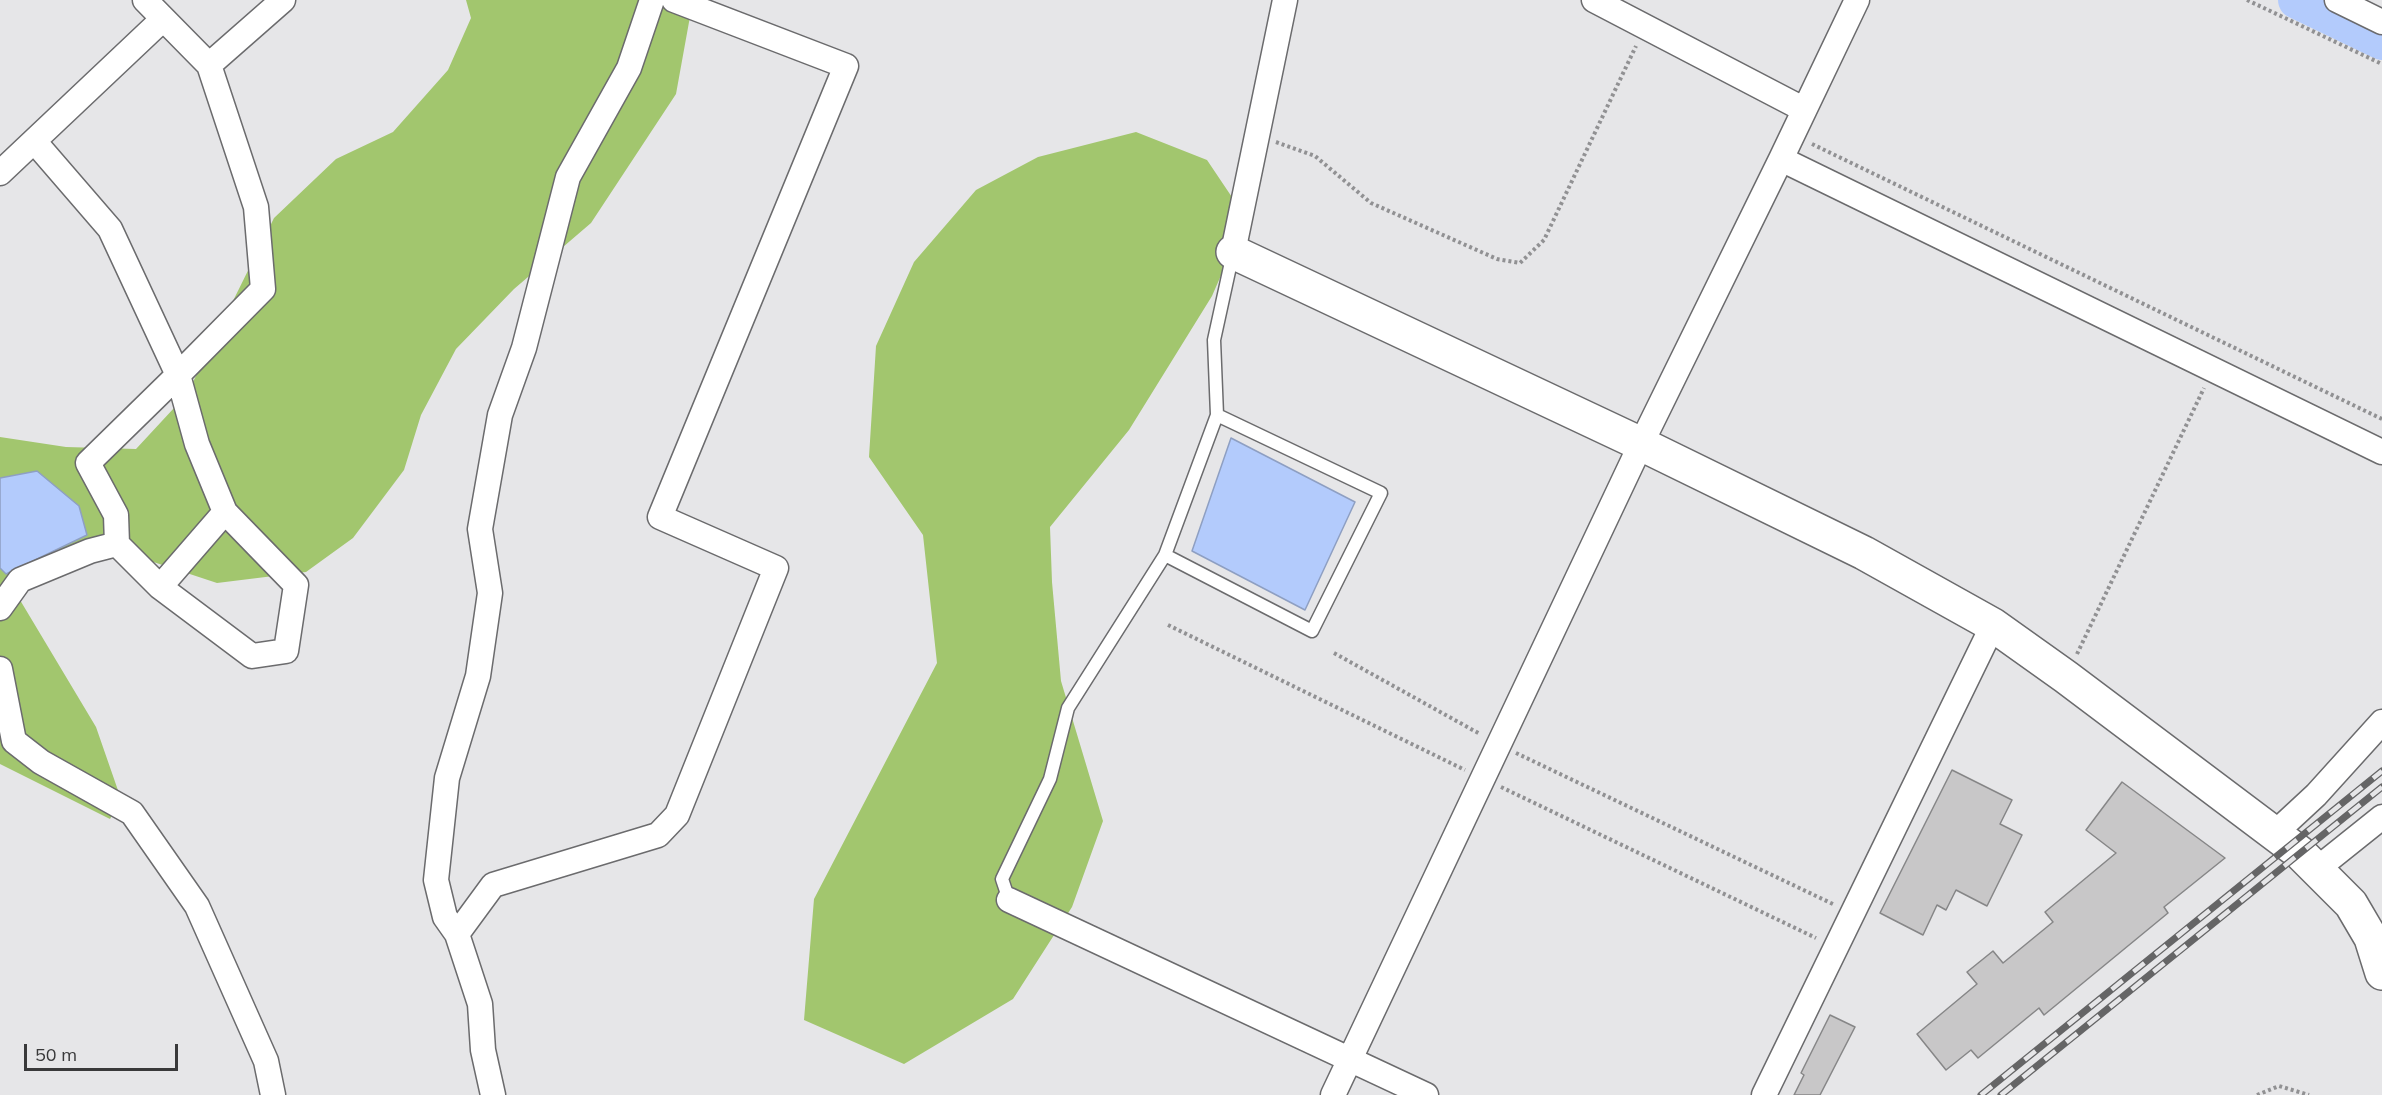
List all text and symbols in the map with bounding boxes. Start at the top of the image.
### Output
scale bar [27,1032,182,1070]
text: 50 m [35,1043,77,1066]

